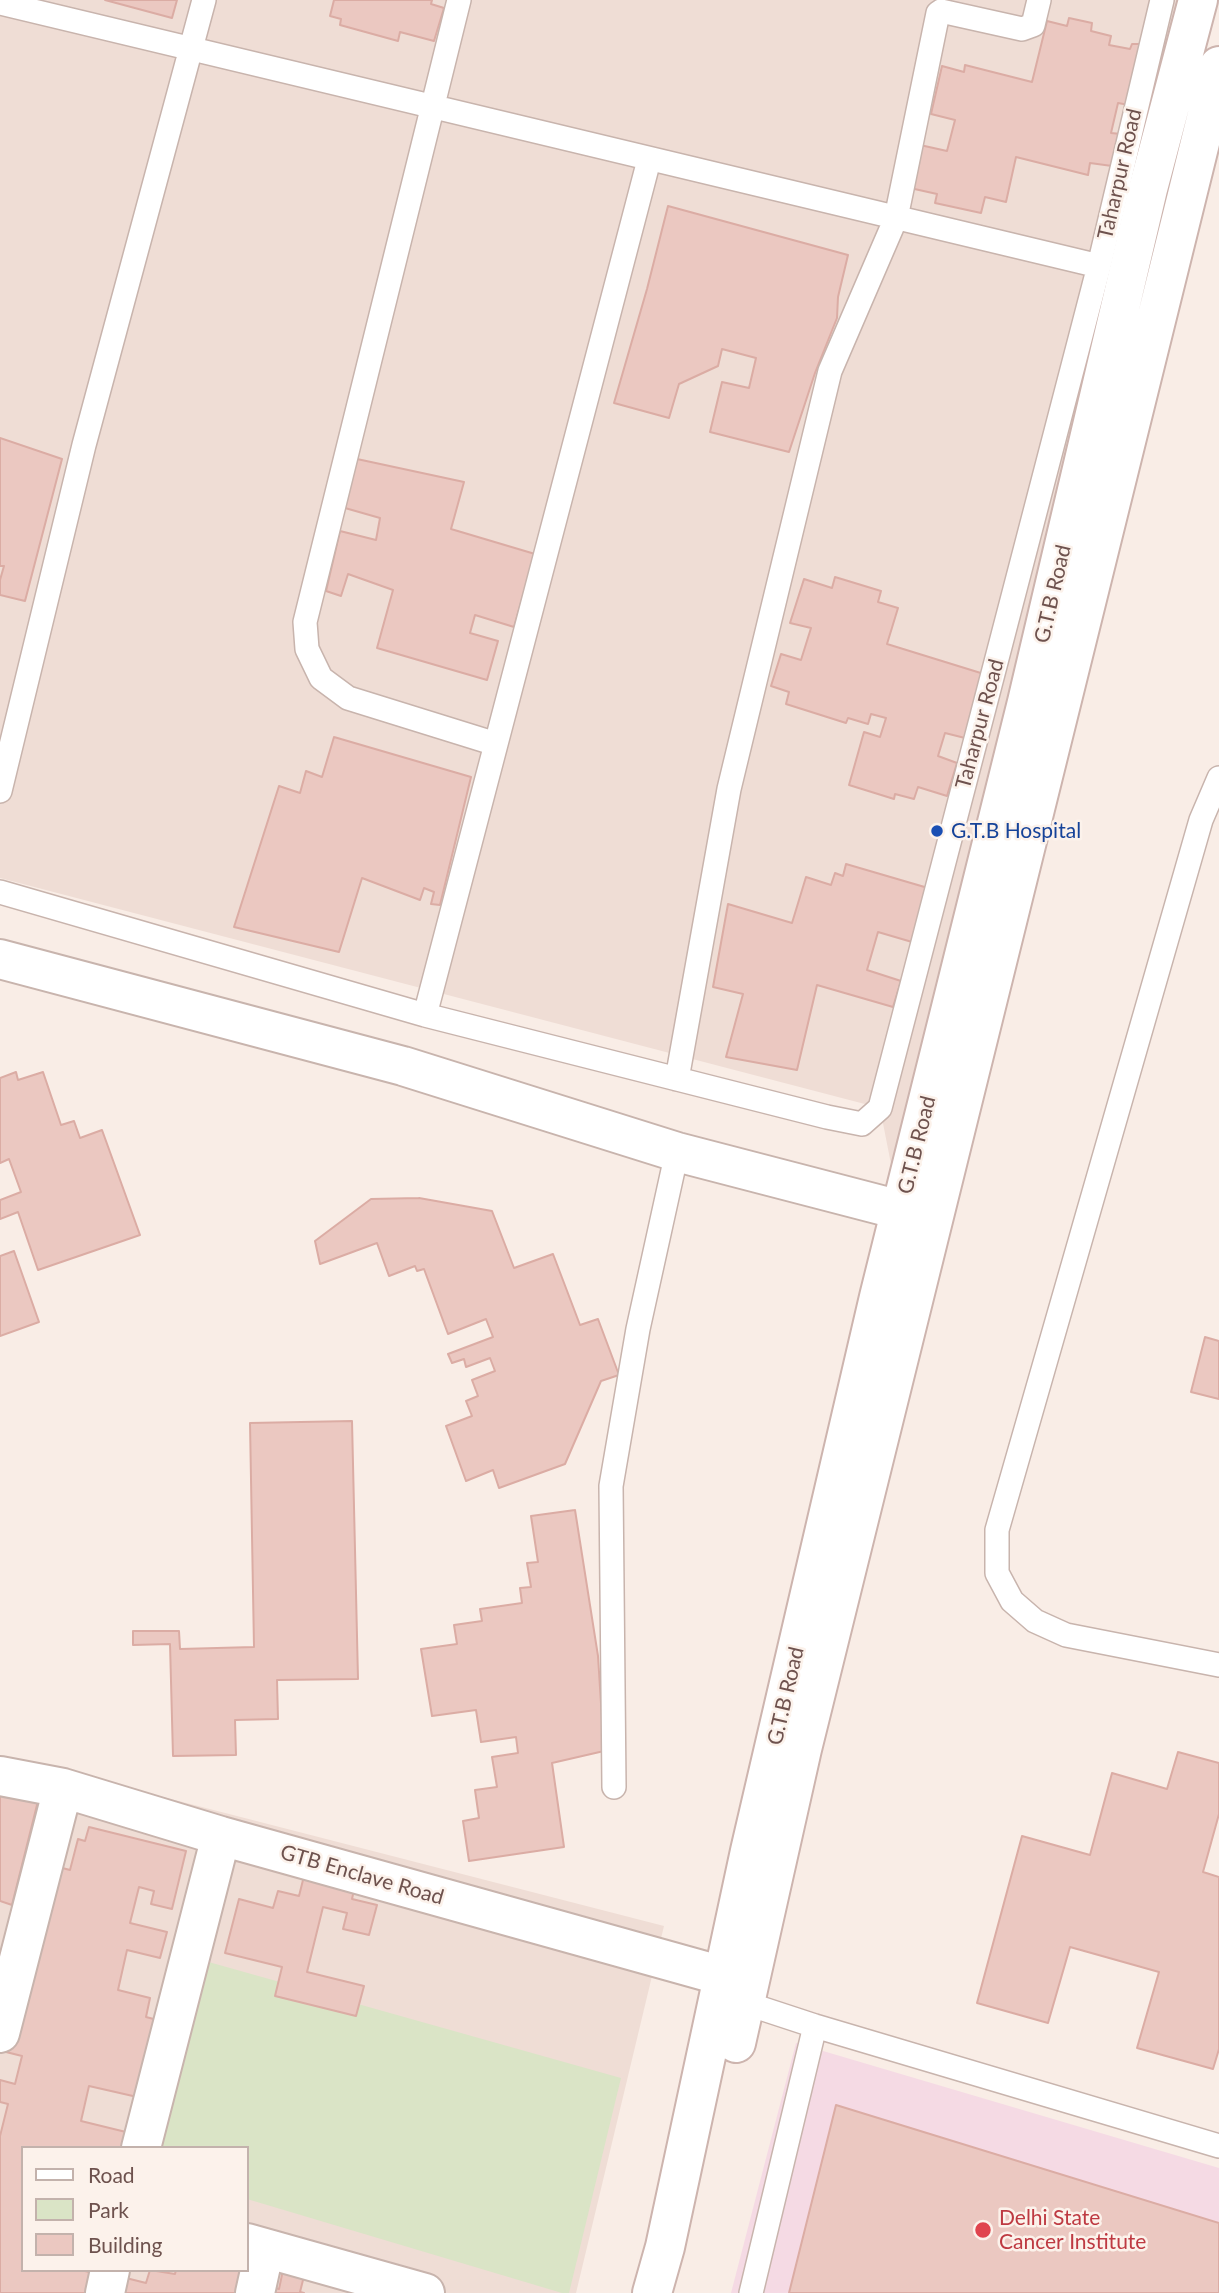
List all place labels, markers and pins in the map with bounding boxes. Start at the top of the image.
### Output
place label: G.T.B Hospital [951,818,1081,844]
marker: G.T.B Hospital [929,823,945,839]
place label: Delhi State Cancer Institute [999,2205,1146,2255]
marker: Delhi State Cancer Institute [973,2220,993,2240]

